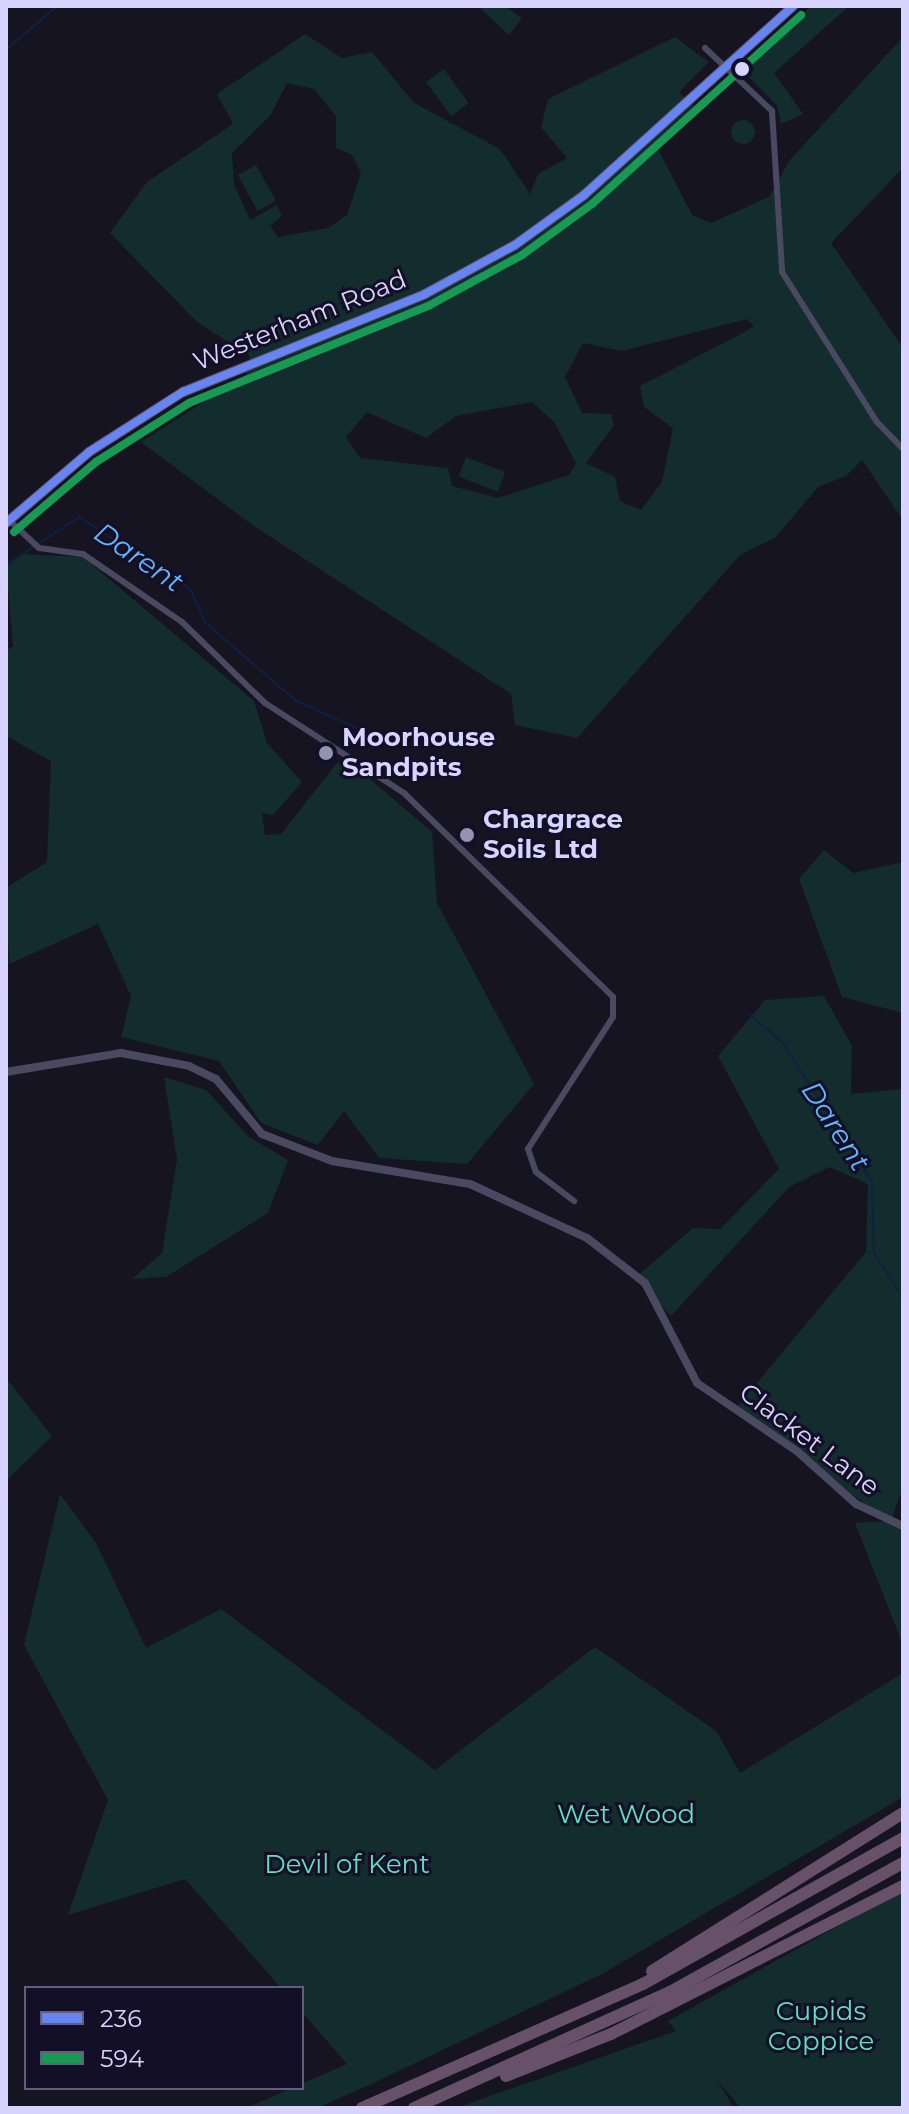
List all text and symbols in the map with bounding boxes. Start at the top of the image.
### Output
unlabelled marker [734,61,750,77]
street label: Westerham Road [189,264,411,378]
water label: Darent [88,515,190,599]
place label: Moorhouse Sandpits [342,722,495,784]
marker: Moorhouse Sandpits [317,744,335,762]
place label: Chargrace Soils Ltd [483,804,623,866]
marker: Chargrace Soils Ltd [458,826,476,844]
water label: Darent [795,1075,877,1177]
street label: Clacket Lane [733,1377,885,1503]
park label: Wet Wood [557,1799,695,1831]
park label: Devil of Kent [264,1849,430,1881]
legend [24,1986,304,2090]
park label: Cupids Coppice [768,1996,874,2058]
text: 236 [100,2004,142,2033]
text: 594 [100,2044,144,2073]

